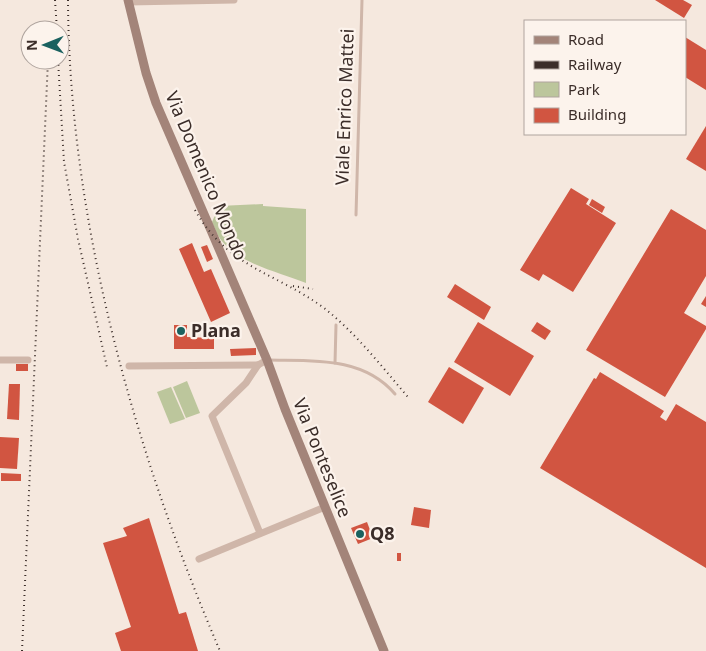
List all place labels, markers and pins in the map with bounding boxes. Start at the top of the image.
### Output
place label: Plana [191,318,241,342]
marker: Plana [175,325,187,337]
place label: Q8 [370,521,395,545]
marker: Q8 [354,528,366,540]

